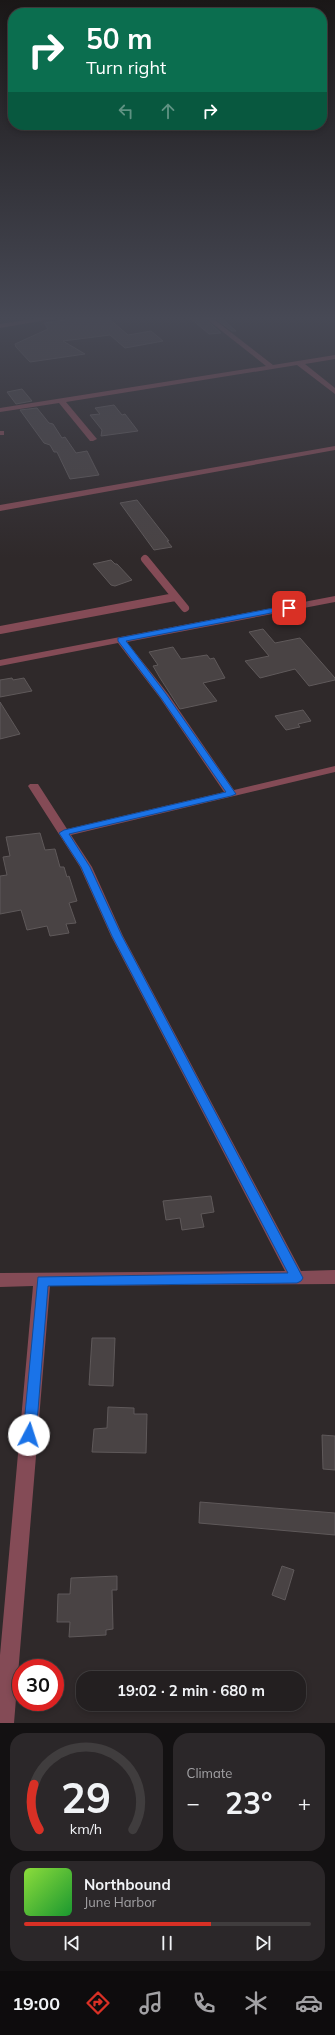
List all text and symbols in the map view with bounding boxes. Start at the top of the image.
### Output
text: 50 m [86,21,152,56]
icon: right [20,24,72,76]
text: Turn right [86,56,166,79]
icon: left [115,100,137,122]
icon: ahead [157,100,179,122]
icon: right [199,100,221,122]
pin [272,591,306,625]
icon: arrive [278,597,300,619]
position arrow [8,1414,50,1456]
speed limit sign: 30 [12,1659,64,1711]
text: 19:02 · 2 min · 680 m [117,1681,265,1700]
text: Climate [187,1765,232,1781]
text: 29 [61,1771,111,1823]
text: 23° [225,1784,272,1822]
text: − [187,1789,200,1817]
text: + [298,1789,311,1817]
text: km/h [70,1820,102,1838]
text: Northbound [84,1875,171,1894]
text: June Harbor [84,1894,156,1910]
icon: previous [61,1932,83,1954]
icon: pause [156,1932,178,1954]
icon: next [252,1932,274,1954]
icon: directions [84,1989,112,2017]
icon: music [137,1989,165,2017]
icon: phone [190,1989,218,2017]
icon: climate [242,1989,270,2017]
icon: car [295,1989,323,2017]
text: 19:00 [12,1992,60,2015]

